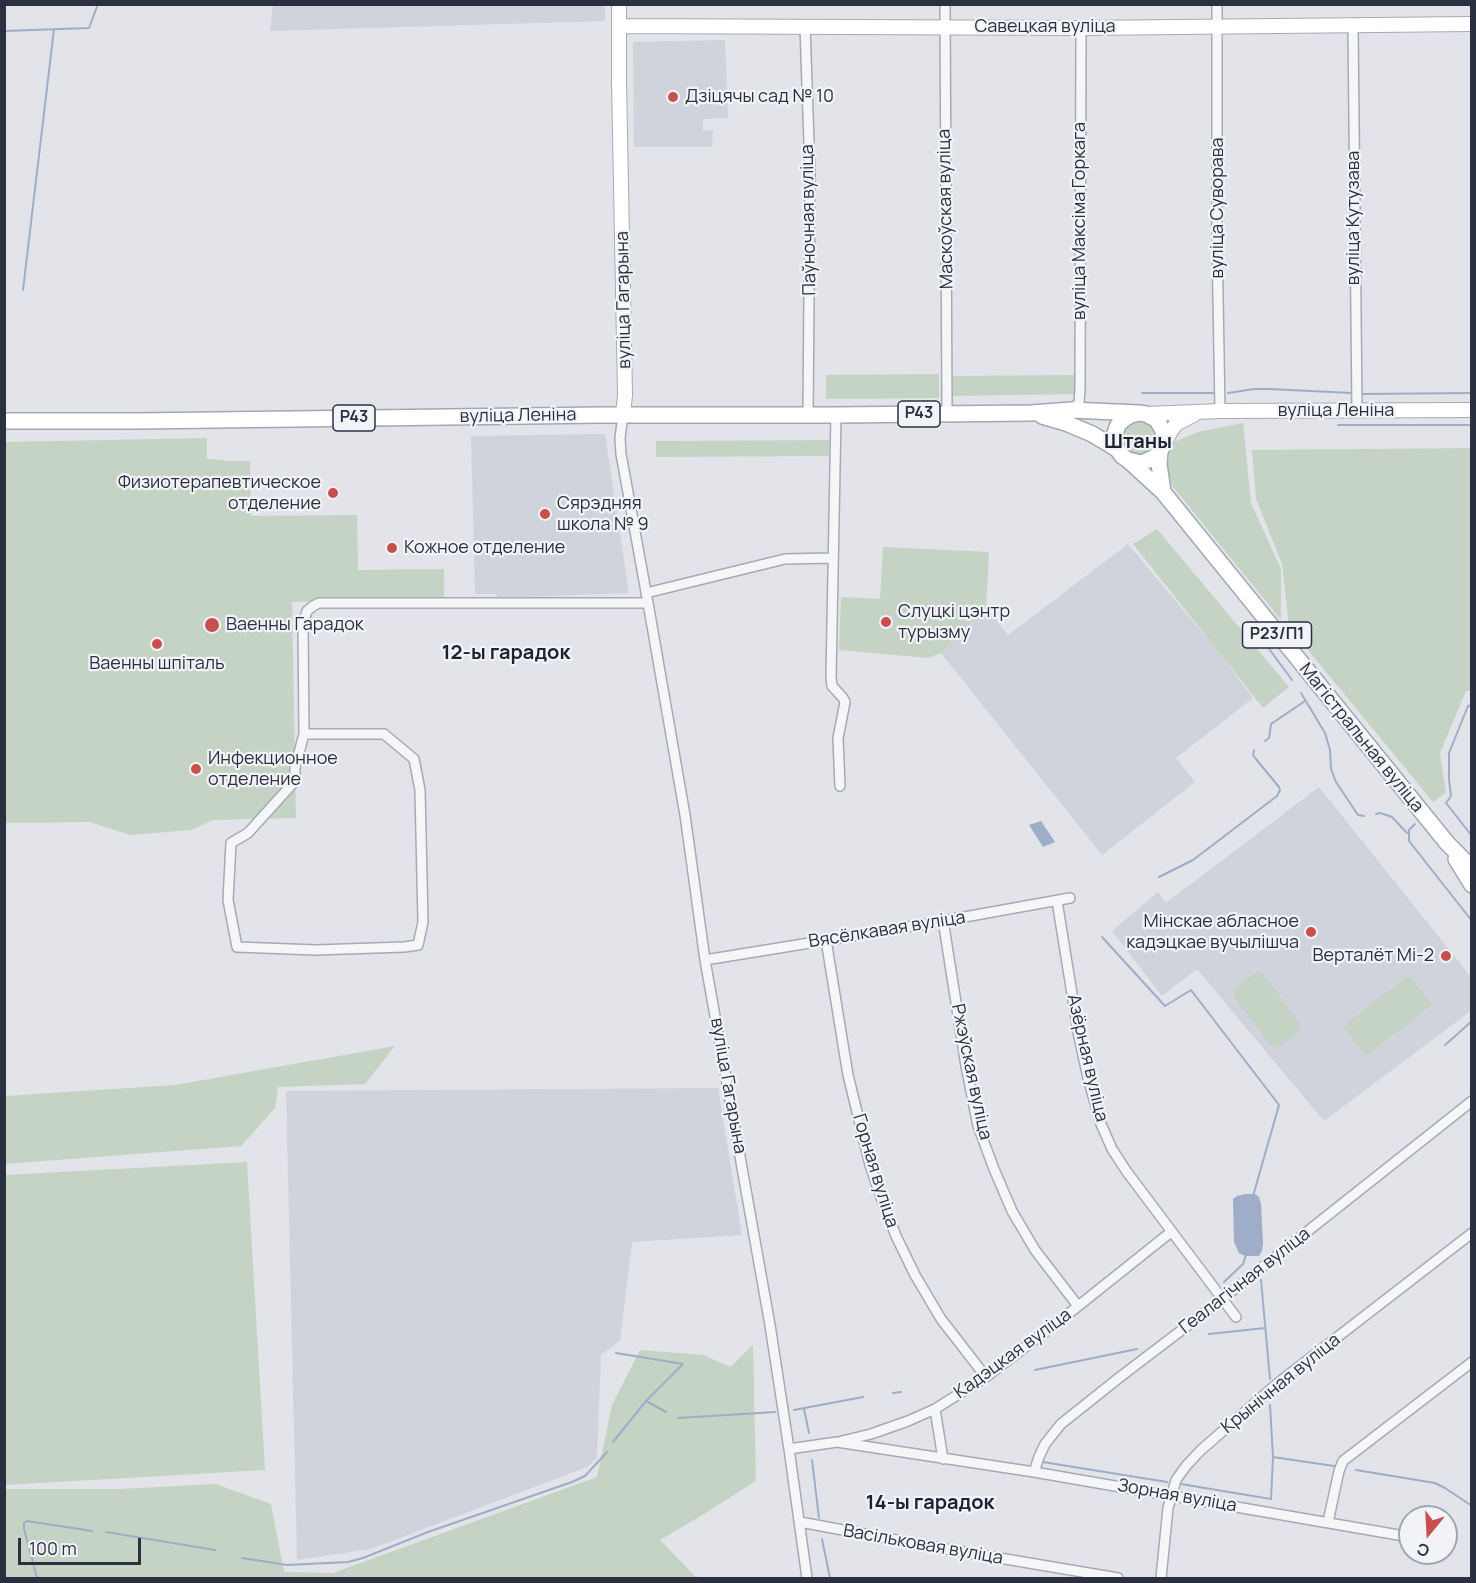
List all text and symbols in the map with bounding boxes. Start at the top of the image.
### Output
street label: Савецкая вуліца [974,16,1116,38]
place label: Дзіцячы сад № 10 [685,86,834,108]
marker: Дзіцячы сад № 10 [666,90,680,104]
street label: вуліца Максіма Горкага [1069,122,1091,320]
street label: Маскоўская вуліца [934,129,958,289]
street label: вуліца Суворава [1207,137,1229,279]
street label: Паўночная вуліца [797,144,821,296]
street label: вуліца Кутузава [1343,151,1365,285]
street label: вуліца Гагарына [612,231,636,369]
street label: вуліца Леніна [1278,400,1394,422]
road number: Р43 [898,401,940,427]
street label: вуліца Леніна [460,404,576,428]
road number: Р43 [333,405,375,431]
district label: Штаны [1104,430,1172,454]
place label: Физиотерапевтическое отделение [118,472,321,514]
marker: Физиотерапевтическое отделение [326,486,340,500]
place label: Сярэдняя школа № 9 [557,493,649,536]
marker: Сярэдняя школа № 9 [538,507,552,521]
place label: Кожное отделение [404,537,565,559]
marker: Кожное отделение [385,541,399,555]
place label: Слуцкі цэнтр турызму [898,601,1010,644]
place label: Ваенны Гарадок [226,614,364,636]
marker: Слуцкі цэнтр турызму [879,615,893,629]
marker: Ваенны Гарадок [203,616,221,634]
road number: Р23/П1 [1242,622,1312,648]
marker: Ваенны шпіталь [150,637,164,651]
district label: 12-ы гарадок [442,641,570,665]
place label: Ваенны шпіталь [89,653,225,675]
street label: Магістральная вуліца [1294,659,1428,817]
place label: Инфекционное отделение [208,748,338,790]
marker: Инфекционное отделение [189,762,203,776]
street label: Вясёлкавая вуліца [807,907,967,953]
place label: Мінскае абласное кадэцкае вучылішча [1126,911,1299,954]
marker: Мінскае абласное кадэцкае вучылішча [1304,925,1318,939]
place label: Верталёт Мі-2 [1312,945,1434,967]
marker: Верталёт Мі-2 [1439,949,1453,963]
street label: Азёрная вуліца [1062,992,1112,1124]
street label: Ржэўская вуліца [946,1002,996,1142]
street label: вуліца Гагарына [705,1016,751,1156]
street label: Горная вуліца [847,1111,903,1231]
street label: Геалагічная вуліца [1175,1223,1315,1339]
street label: Кадэцкая вуліца [950,1304,1076,1404]
street label: Крынічная вуліца [1217,1329,1345,1439]
street label: Зорная вуліца [1116,1475,1238,1517]
district label: 14-ы гарадок [866,1491,994,1515]
north arrow [1398,1505,1458,1565]
street label: Васільковая вуліца [841,1520,1005,1570]
scale bar [21,1526,144,1564]
text: 100 m [29,1536,77,1560]
text: С [1414,1538,1432,1563]

